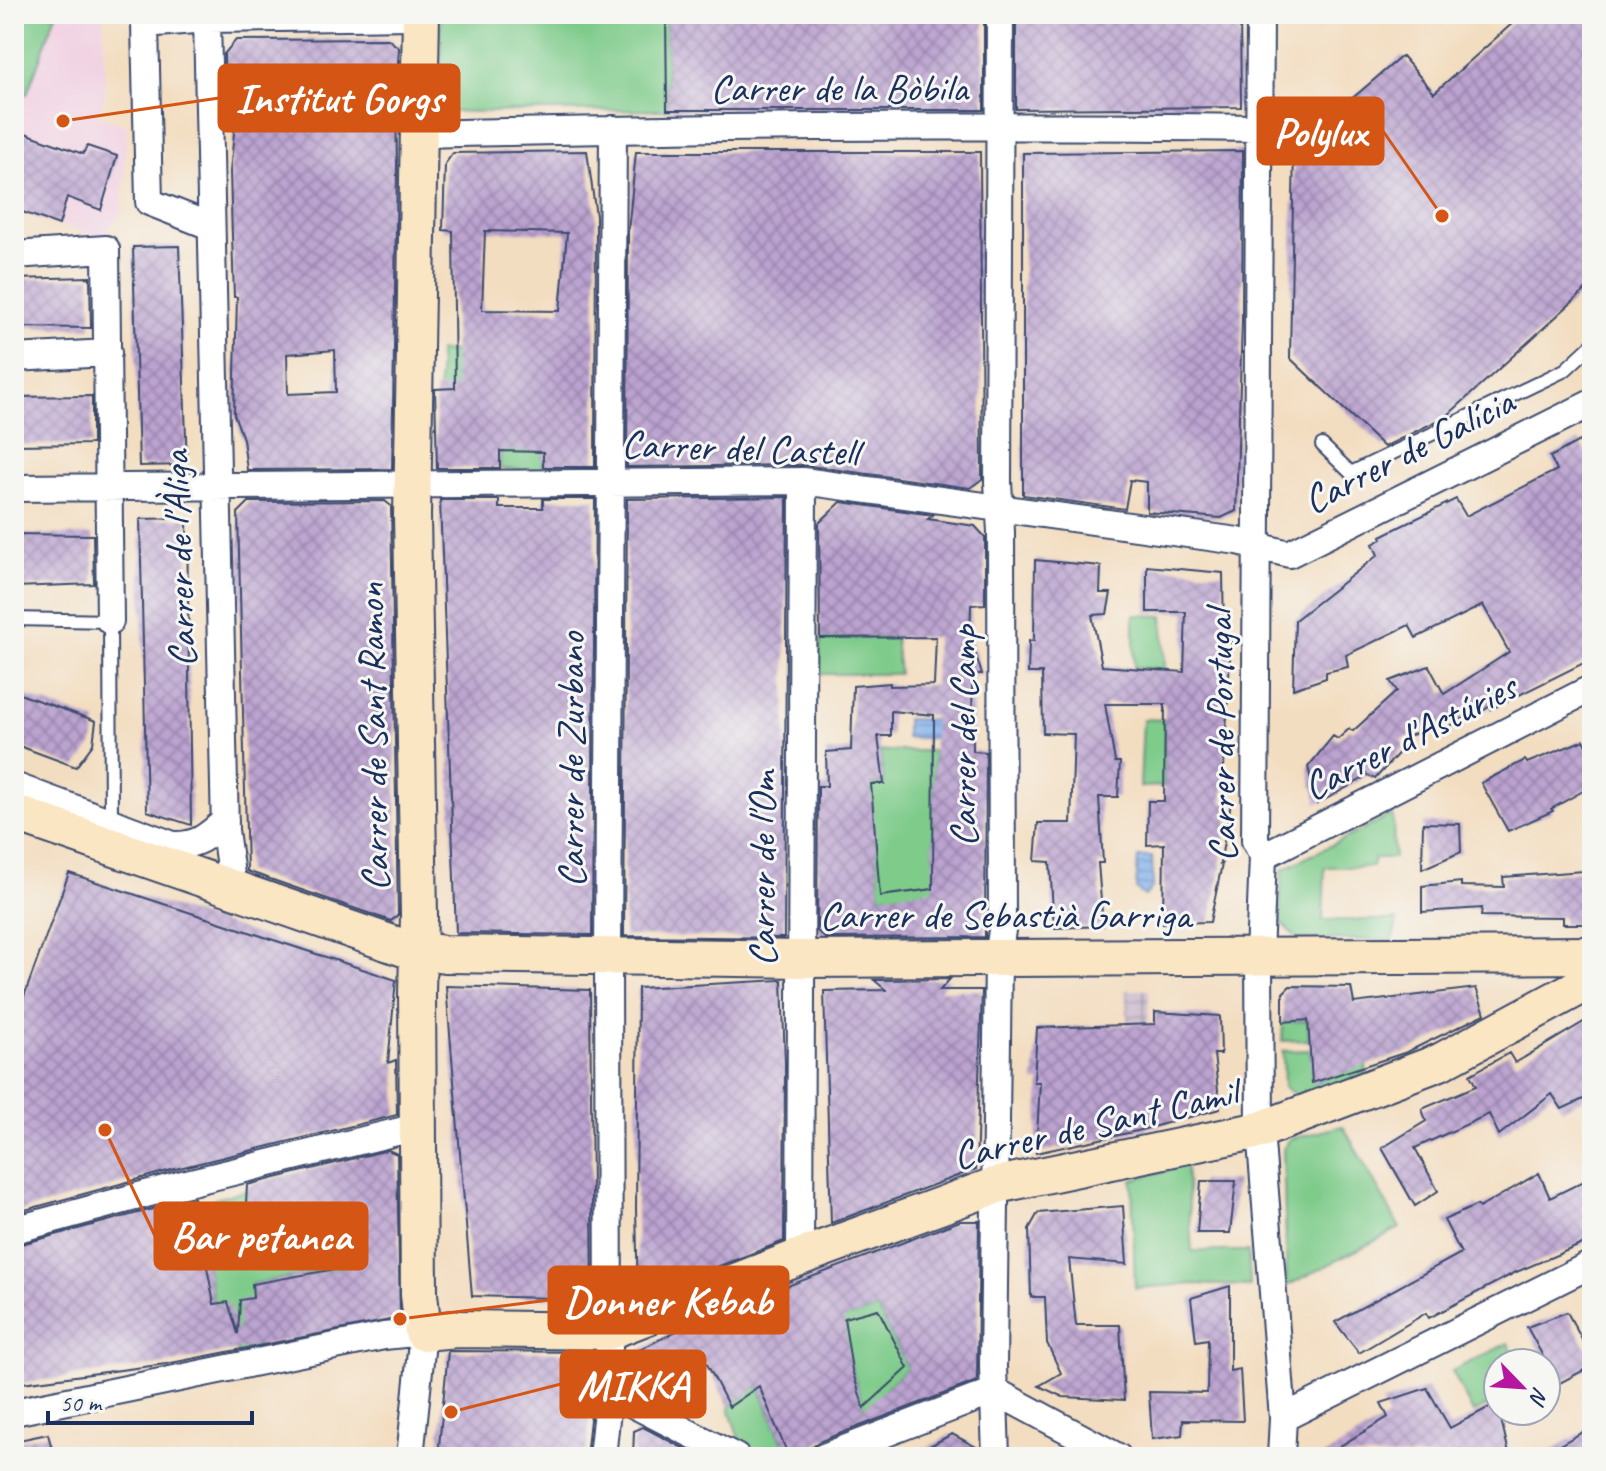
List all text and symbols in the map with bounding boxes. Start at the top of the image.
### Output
street label: Carrer de la Bòbila [710,63,971,113]
callout: Institut Gorgs [219,65,459,131]
text: Institut Gorgs [235,72,447,125]
callout: Polylux [1258,98,1383,164]
text: Polylux [1274,106,1370,159]
street label: Carrer de Galícia [1295,375,1525,525]
street label: Carrer del Castell [621,419,866,477]
street label: Carrer de l'Àliga [150,447,208,668]
street label: Carrer de Sant Ramon [345,581,401,892]
street label: Carrer de Portugal [1194,603,1248,862]
street label: Carrer del Camp [938,623,988,847]
street label: Carrer de Zurbano [546,631,596,888]
street label: Carrer d'Astúries [1294,660,1527,812]
street label: Carrer de l'Om [737,768,787,967]
street label: Carrer de Sebastià Garriga [819,890,1194,940]
street label: Carrer de Sant Camil [948,1066,1248,1181]
callout: Bar petanca [155,1203,367,1269]
text: Bar petanca [171,1210,355,1263]
callout: Donner Kebab [549,1267,788,1333]
text: Donner Kebab [564,1275,774,1328]
north arrow [1482,1347,1562,1427]
callout: MIKKA [561,1351,705,1417]
text: MIKKA [577,1359,691,1412]
scale bar [48,1375,252,1425]
text: N [1522,1383,1555,1410]
text: 50 m [60,1388,103,1418]

